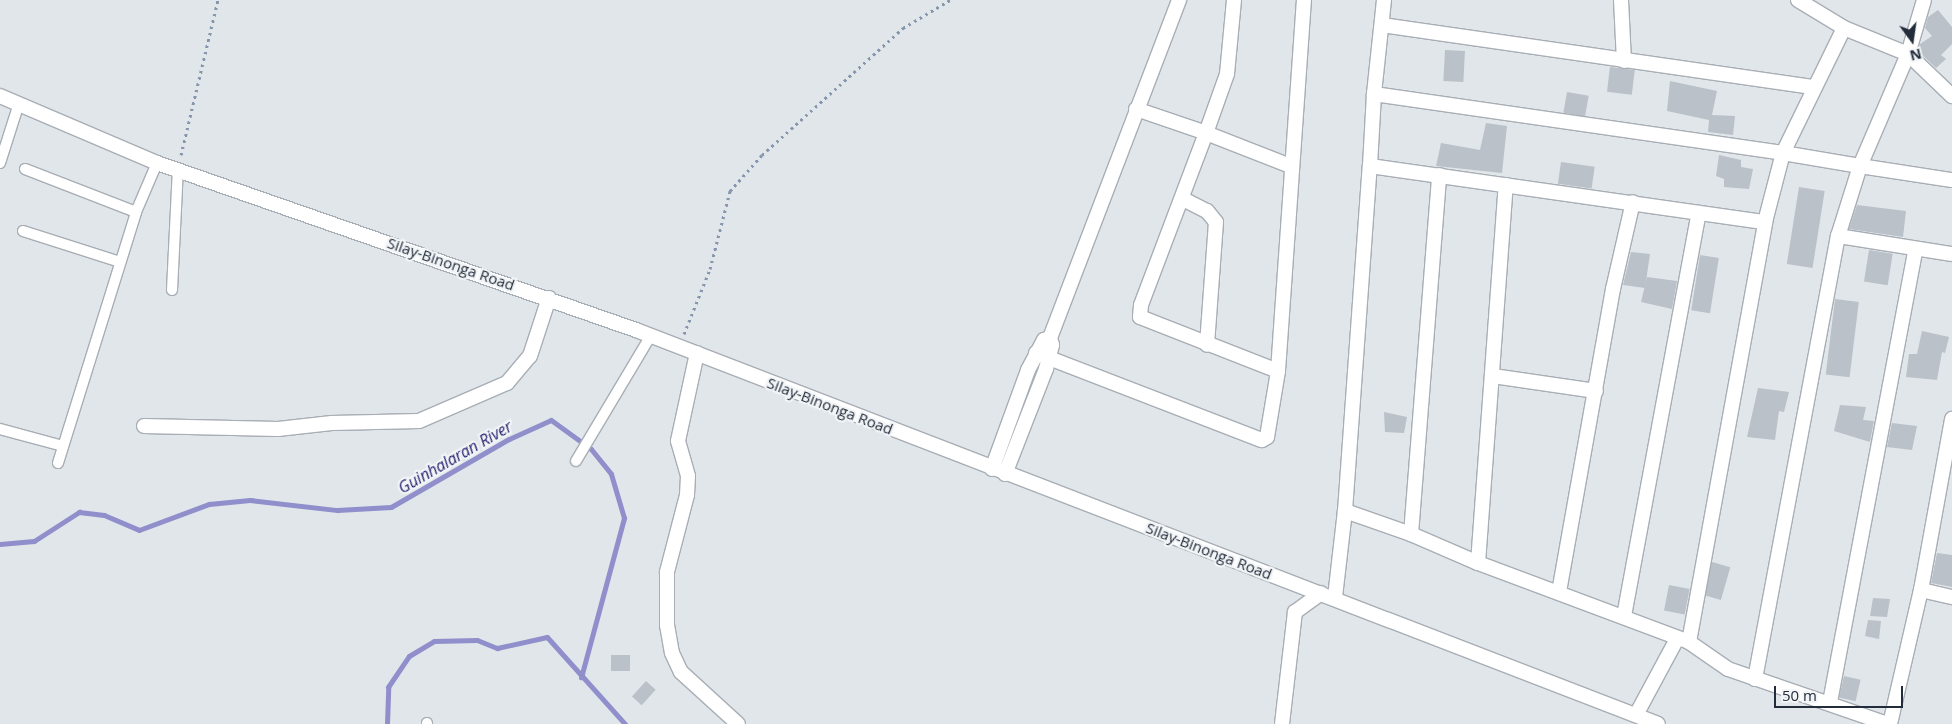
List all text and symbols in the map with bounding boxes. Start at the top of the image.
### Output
north arrow [1887,15,1937,65]
text: N [1908,44,1924,66]
street label: Silay-Binonga Road [385,234,517,294]
street label: Silay-Binonga Road [764,374,896,438]
water label: Guinhalaran River [395,417,515,497]
street label: Silay-Binonga Road [1143,519,1275,583]
scale bar [1777,676,1906,708]
text: 50 m [1782,685,1817,705]

